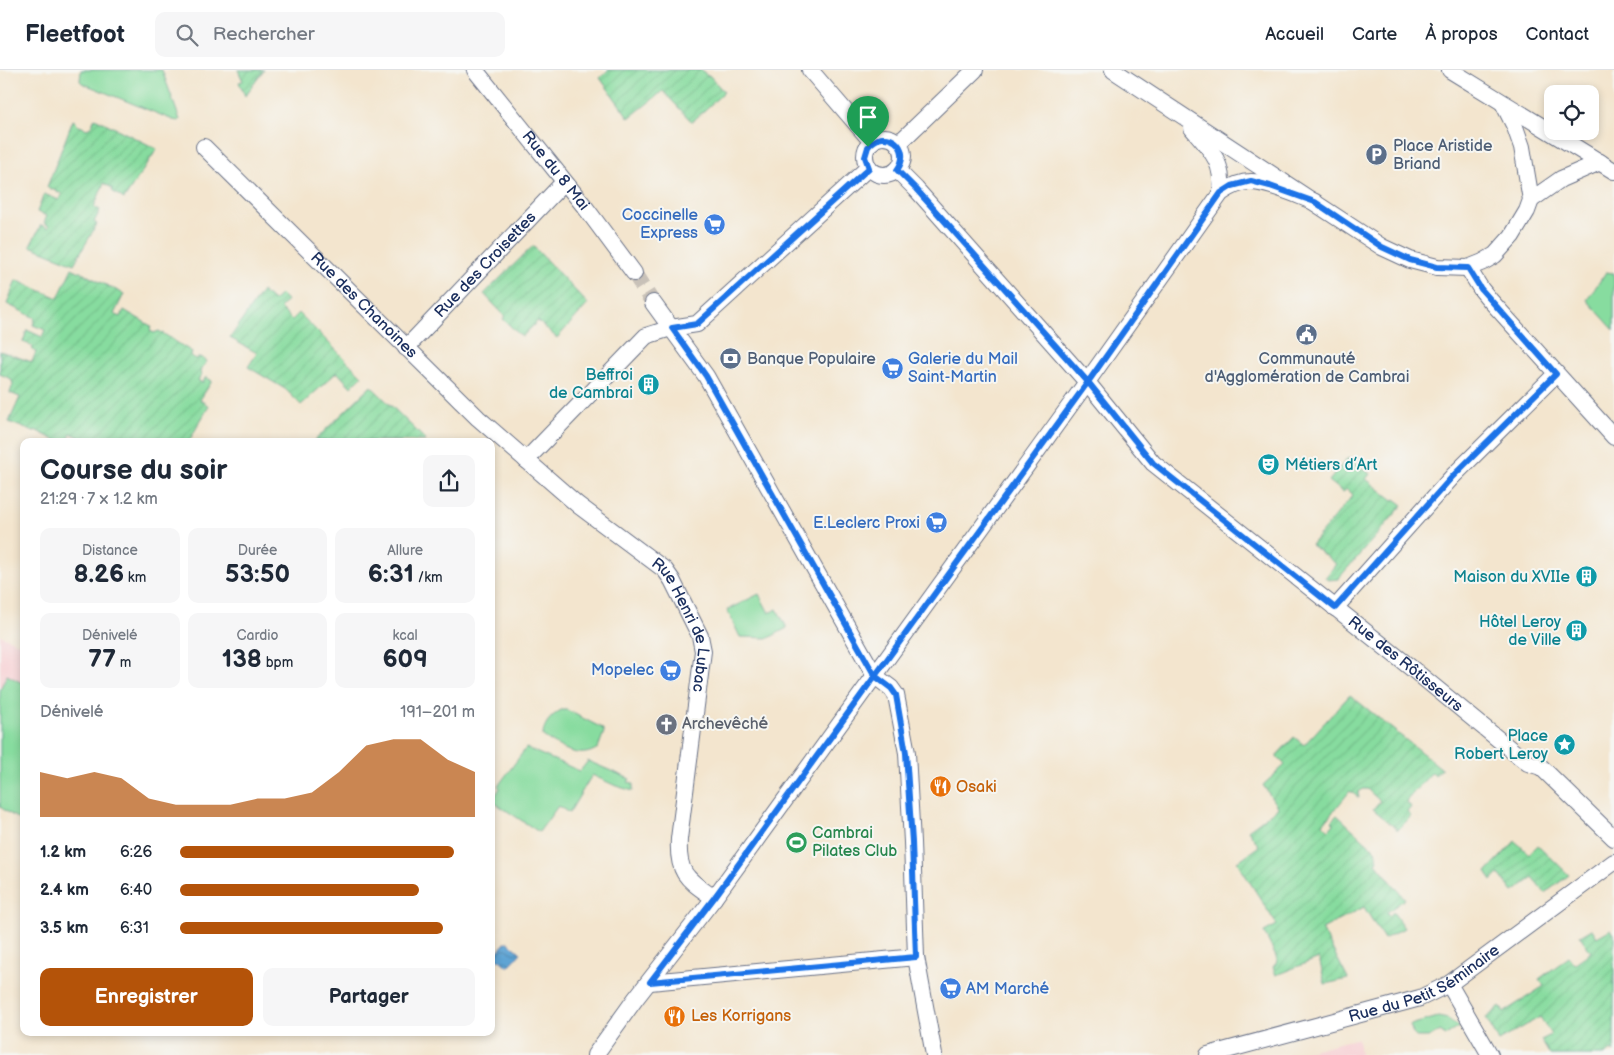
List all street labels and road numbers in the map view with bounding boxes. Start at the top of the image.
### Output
street label: Rue du 8 Mai [518,127,593,214]
street label: Rue des Croisettes [430,208,540,322]
street label: Rue des Chanoines [307,248,421,362]
street label: Rue Henri de Lubac [648,554,713,693]
street label: Rue des Rôtisseurs [1344,612,1467,716]
street label: Rue du Petit Séminaire [1346,940,1504,1026]

